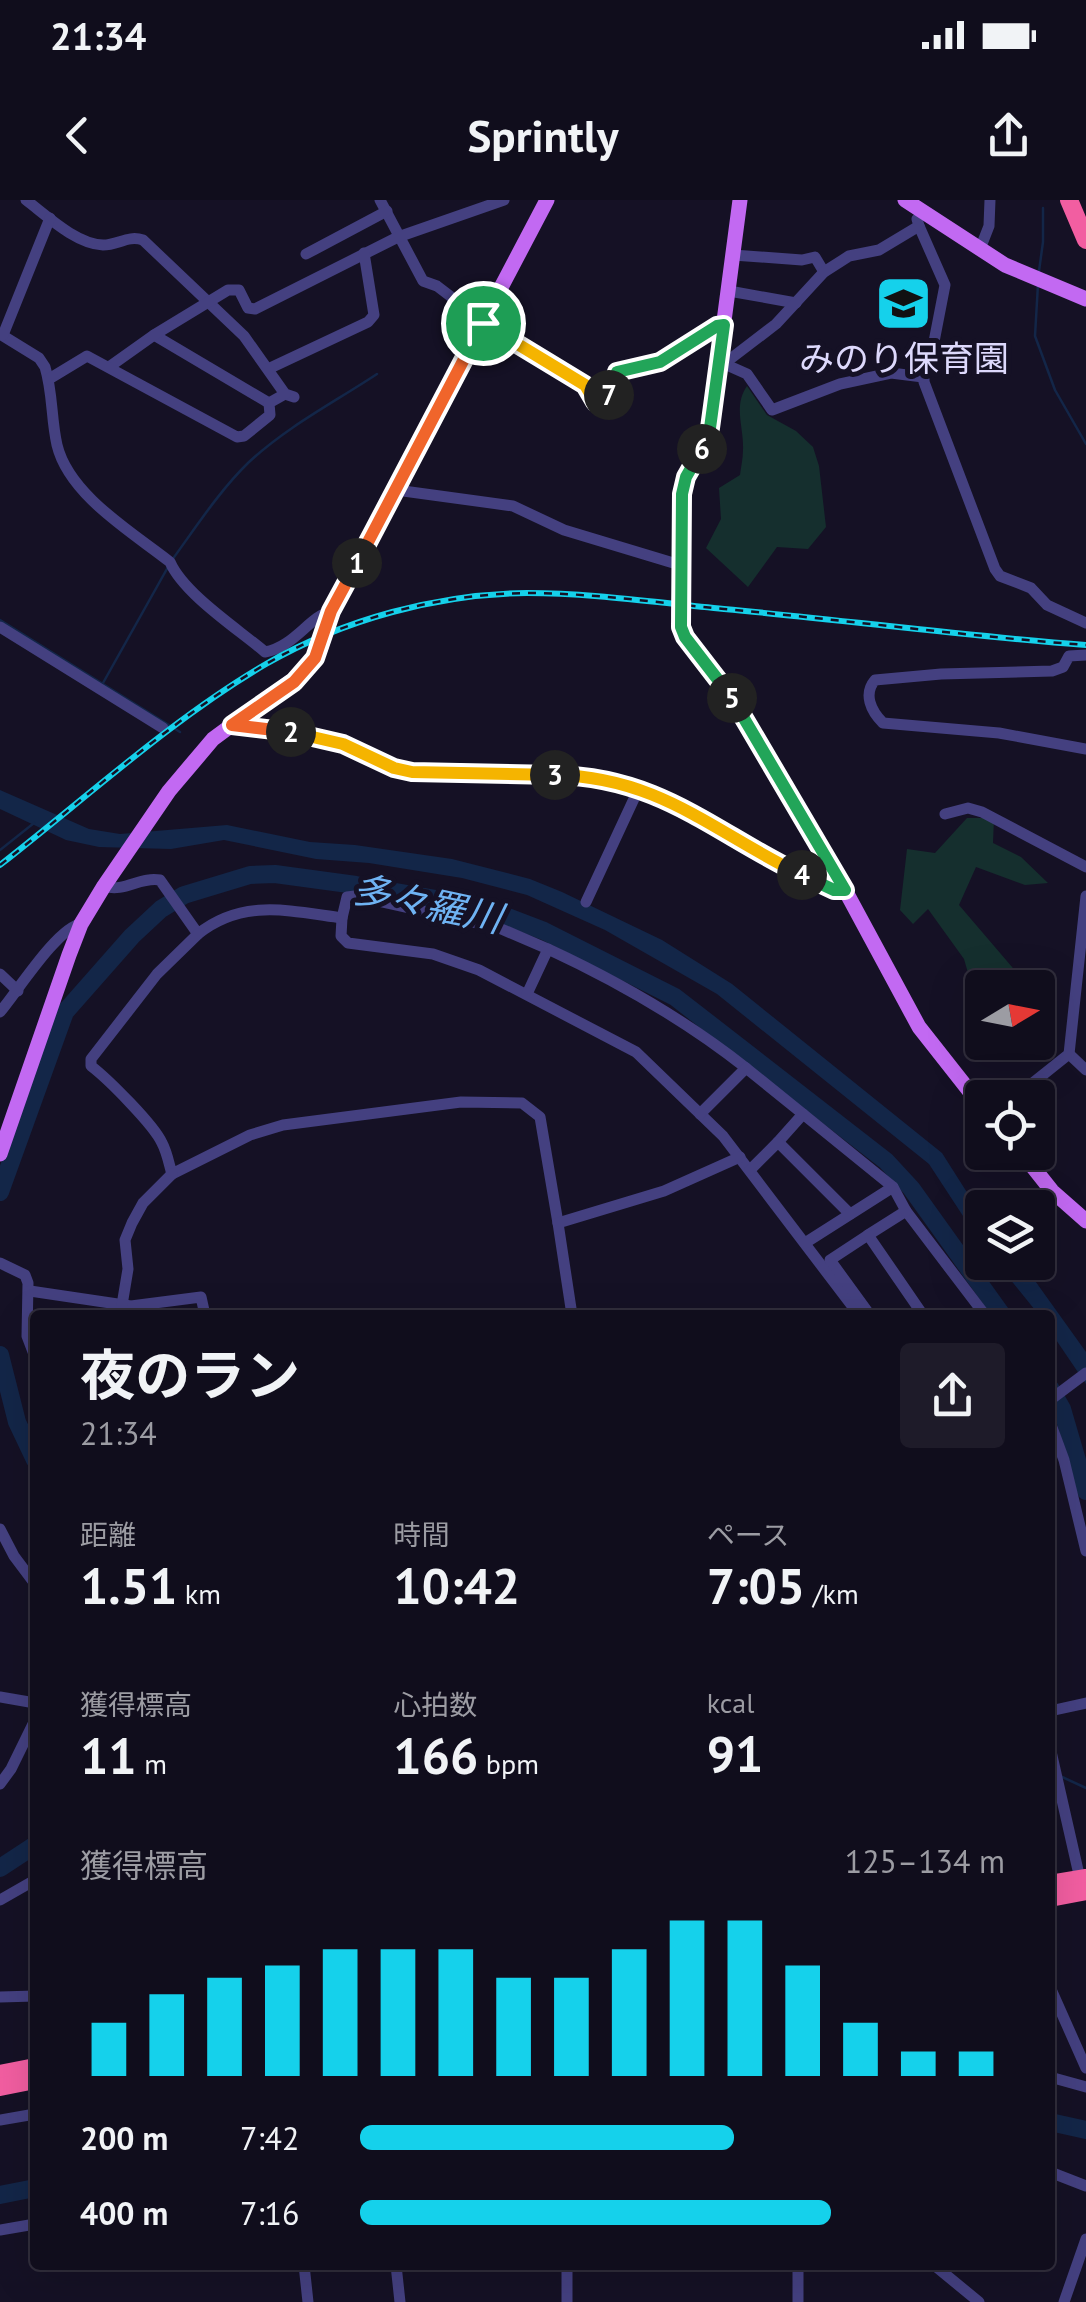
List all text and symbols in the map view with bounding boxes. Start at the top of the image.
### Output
text: 21:34 [50,11,146,60]
text: Sprintly [467,106,619,164]
icon: back [50,108,105,163]
icon: share [981,108,1036,163]
school or university icon: みのり保育園 [874,273,934,333]
pin [441,281,526,366]
icon: arrive [456,296,511,351]
place label: みのり保育園 [799,335,1009,381]
pin: 7 [584,370,634,420]
text: 7 [601,376,617,413]
pin: 6 [677,424,727,474]
text: 6 [694,430,710,467]
pin: 1 [332,538,382,588]
text: 1 [349,544,365,581]
pin: 5 [707,673,757,723]
text: 5 [724,679,740,716]
pin: 2 [266,707,316,757]
text: 2 [283,713,299,750]
pin: 3 [530,750,580,800]
text: 3 [547,756,563,793]
pin: 4 [777,850,827,900]
text: 4 [794,856,810,893]
water label: 多々羅川 [348,863,511,943]
north arrow [965,970,1055,1060]
map controls [965,970,1055,1280]
button: locate [965,1080,1055,1170]
button: layers [965,1190,1055,1280]
text: 夜のラン [80,1339,300,1410]
button: share [900,1343,1005,1448]
text: 21:34 [80,1412,157,1454]
text: 距離 [80,1516,136,1553]
text: 時間 [393,1516,449,1553]
text: ペース [707,1516,789,1553]
text: 1.51 [80,1553,177,1618]
text: 10:42 [393,1553,520,1618]
text: 7:05 [707,1553,805,1618]
text: km [177,1575,221,1612]
text: /km [805,1575,859,1612]
text: kcal [707,1684,754,1721]
text: 獲得標高 [80,1686,192,1723]
text: 心拍数 [393,1686,477,1723]
text: 91 [707,1721,763,1786]
text: 11 [80,1723,137,1788]
text: 166 [393,1723,478,1788]
text: m [137,1745,167,1782]
text: bpm [478,1745,539,1782]
text: 125–134 m [845,1840,1005,1882]
text: 獲得標高 [80,1844,208,1886]
text: 200 m [80,2117,168,2159]
text: 7:42 [240,2117,299,2159]
text: 400 m [80,2192,168,2234]
text: 7:16 [240,2192,299,2234]

